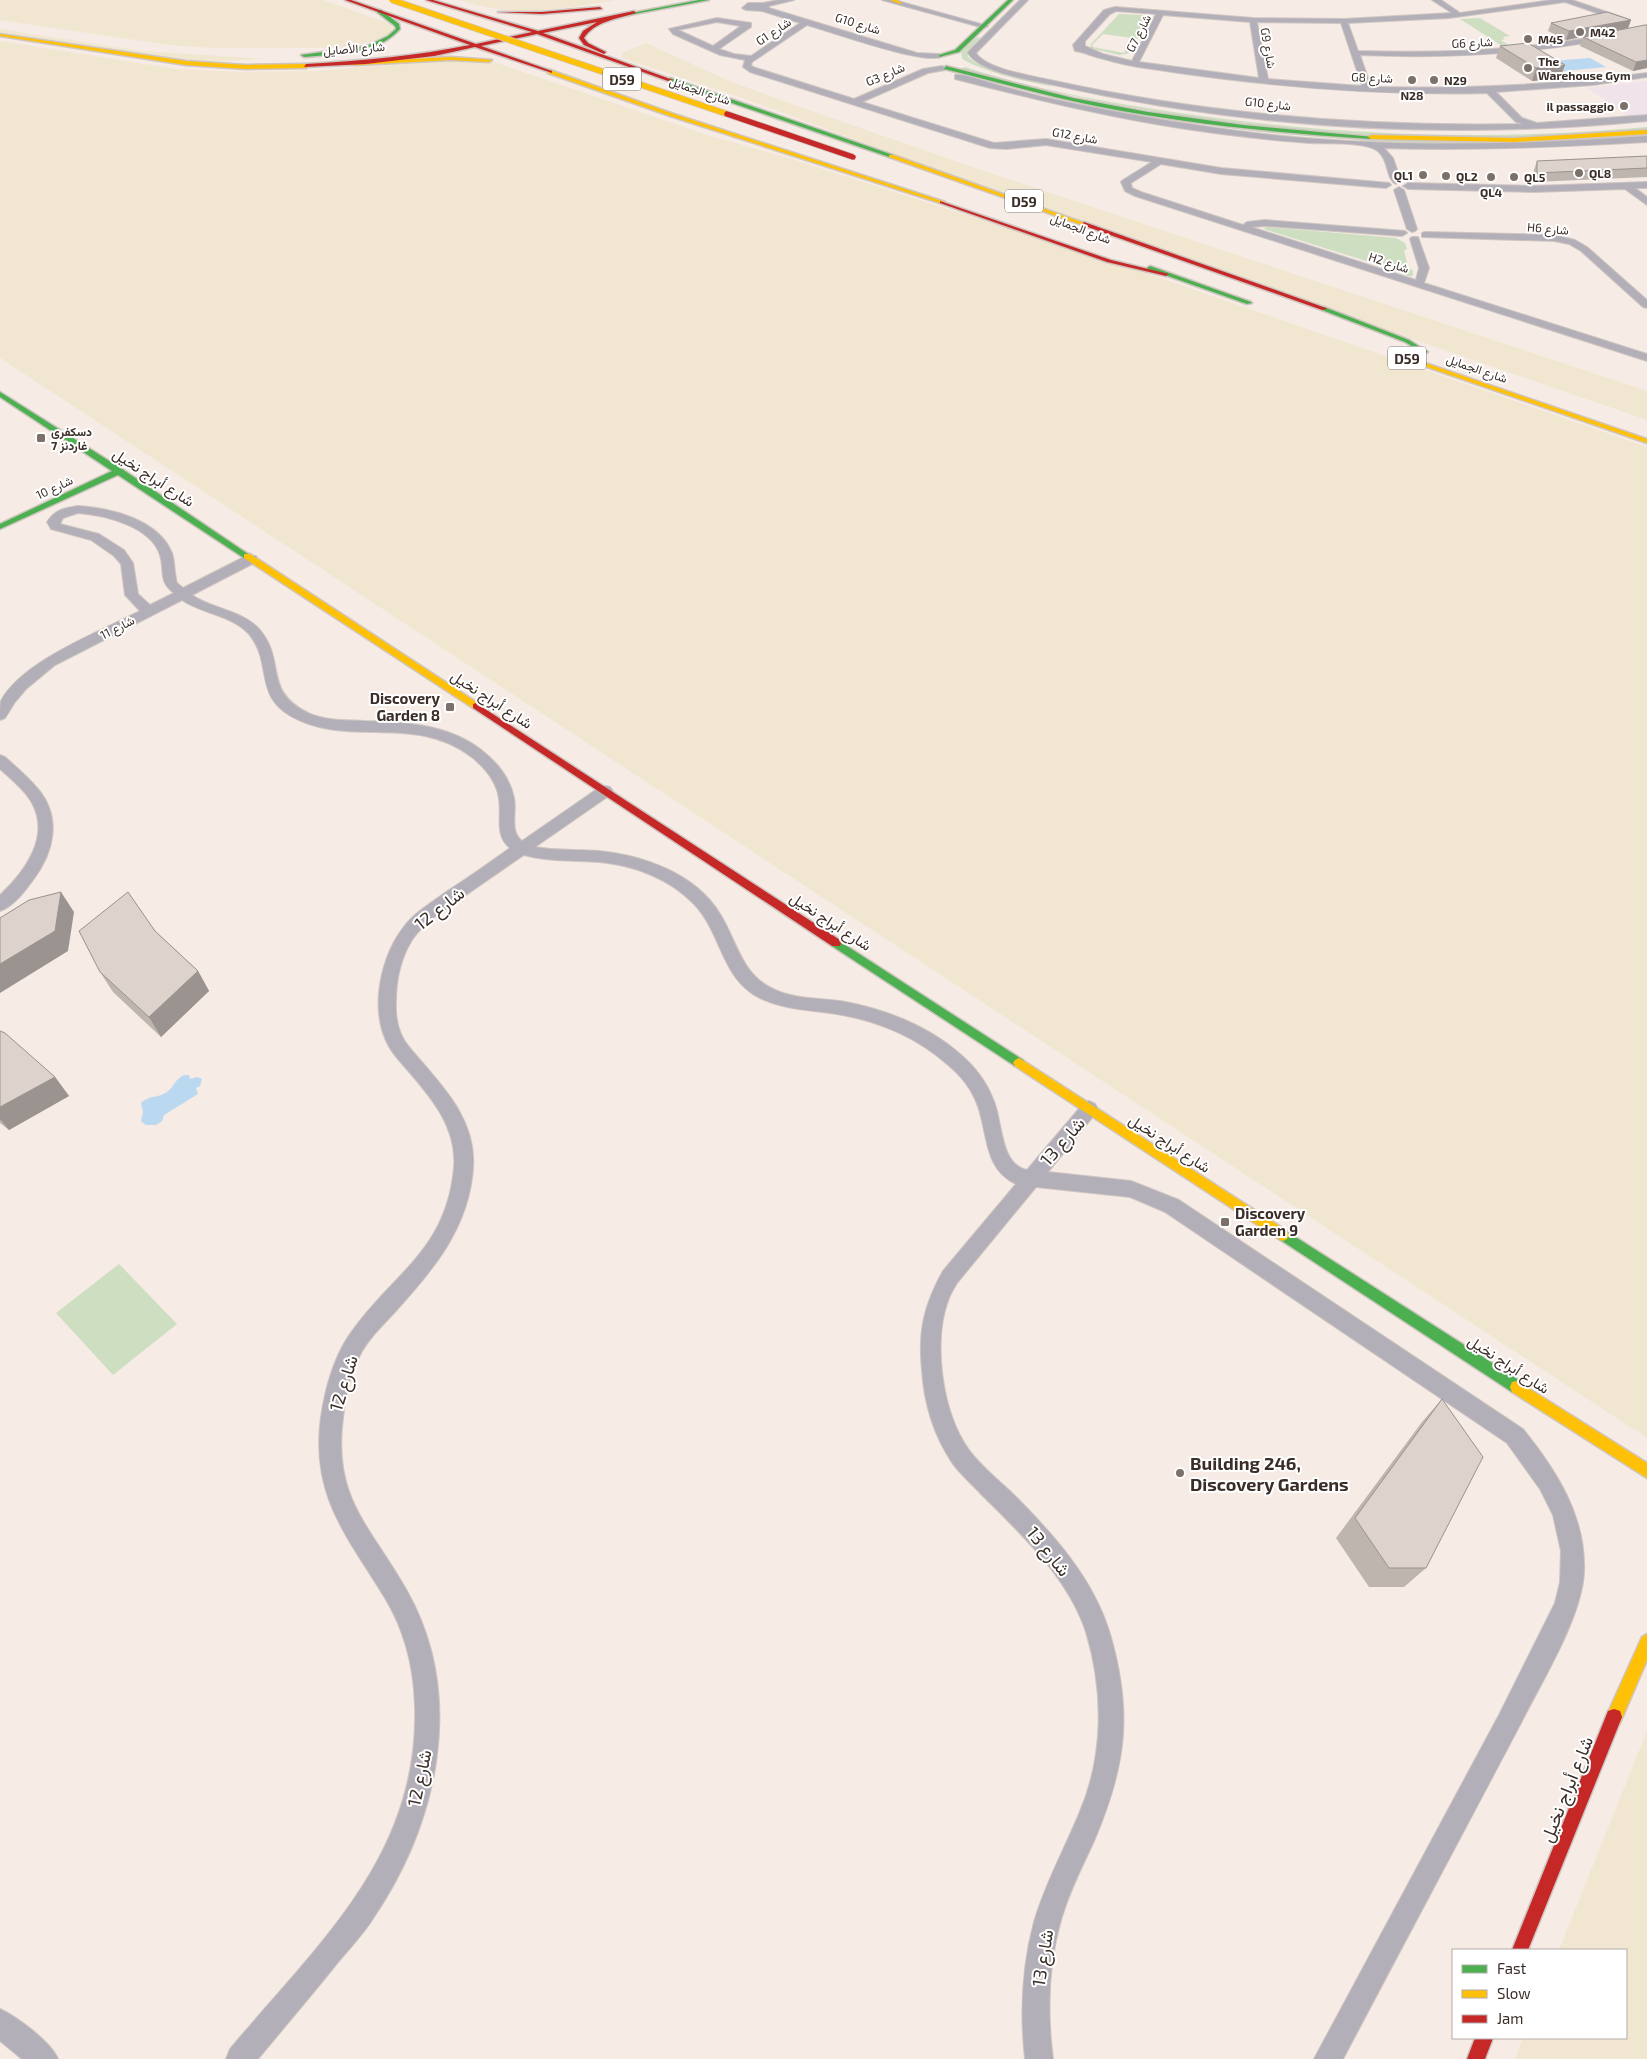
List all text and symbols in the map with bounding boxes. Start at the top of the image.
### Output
street label: G10 شارع [833,10,882,39]
street label: G7 شارع [1123,12,1156,56]
street label: G1 شارع [753,14,795,50]
place label: M42 [1590,25,1616,39]
street label: G9 شارع [1256,26,1279,70]
marker: M42 [1574,26,1586,38]
place label: M45 [1538,32,1564,46]
marker: M45 [1522,33,1534,45]
street label: G6 شارع [1451,34,1493,53]
street label: شارع الأصايل [323,39,386,60]
place label: The Warehouse Gym [1538,54,1630,83]
street label: G3 شارع [863,60,908,91]
marker: The Warehouse Gym [1522,62,1534,74]
road number: D59 [603,68,641,90]
street label: G8 شارع [1351,69,1393,88]
street label: شارع الجمايل [667,73,732,110]
place label: N29 [1444,73,1467,87]
marker: N28 [1406,74,1418,86]
marker: N29 [1428,74,1440,86]
place label: N28 [1400,88,1424,102]
street label: G10 شارع [1244,94,1292,115]
place label: il passaggio [1546,99,1614,113]
marker: il passaggio [1618,100,1630,112]
street label: G12 شارع [1051,124,1099,149]
place label: QL8 [1589,166,1611,181]
marker: QL8 [1573,167,1585,179]
place label: QL1 [1394,168,1413,183]
marker: QL1 [1417,169,1429,181]
place label: QL2 [1456,169,1478,184]
marker: QL2 [1440,170,1452,182]
place label: QL5 [1524,170,1546,185]
marker: QL4 [1485,171,1497,183]
marker: QL5 [1508,171,1520,183]
place label: QL4 [1480,185,1502,200]
road number: D59 [1005,190,1043,212]
street label: شارع الجمايل [1048,210,1113,249]
street label: H6 شارع [1526,219,1569,240]
street label: H2 شارع [1366,249,1411,278]
road number: D59 [1388,346,1426,369]
street label: شارع الجمايل [1444,351,1509,388]
place label: دسكفري غاردنز 7 [51,424,92,454]
marker: دسكفري غاردنز 7 [35,432,47,444]
street label: شارع أبراج نخيل [108,444,198,513]
street label: شارع 10 [33,472,76,504]
street label: شارع 11 [98,613,138,644]
street label: شارع أبراج نخيل [446,666,536,735]
place label: Discovery Garden 8 [370,689,440,724]
marker: Discovery Garden 8 [444,701,456,713]
street label: شارع 12 [410,882,470,936]
street label: شارع أبراج نخيل [785,888,875,957]
street label: شارع أبراج نخيل [1124,1110,1214,1179]
street label: شارع 13 [1035,1112,1091,1171]
place label: Discovery Garden 9 [1235,1204,1306,1239]
marker: Discovery Garden 9 [1219,1216,1231,1228]
street label: شارع أبراج نخيل [1463,1331,1553,1400]
street label: شارع 12 [324,1352,364,1414]
place label: Building 246, Discovery Gardens [1190,1452,1349,1495]
marker: Building 246, Discovery Gardens [1174,1467,1186,1479]
street label: شارع 13 [1021,1522,1076,1581]
street label: شارع أبراج نخيل [1535,1733,1599,1846]
street label: شارع 12 [402,1748,438,1809]
street label: شارع 13 [1027,1928,1059,1988]
legend [1452,1949,1627,2039]
text: Fast [1497,1959,1527,1977]
text: Slow [1497,1984,1531,2002]
text: Jam [1497,2009,1523,2027]

